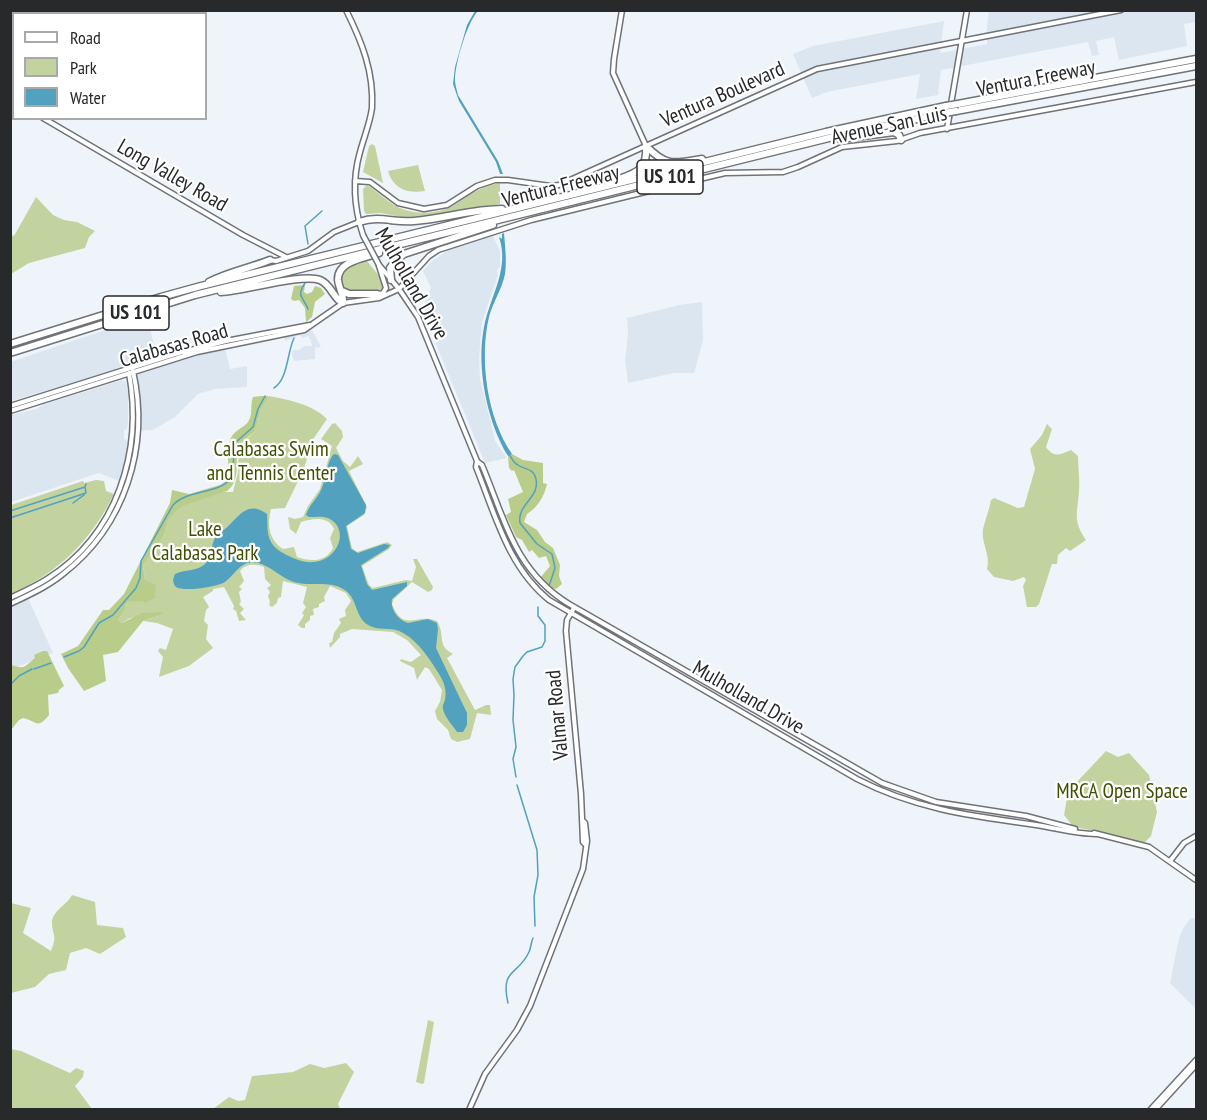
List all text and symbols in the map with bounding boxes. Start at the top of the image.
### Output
legend [12,12,207,120]
text: Road [70,26,101,49]
street label: Ventura Freeway [975,55,1097,103]
text: Park [70,56,97,79]
street label: Ventura Boulevard [657,56,789,134]
text: Water [70,86,106,109]
street label: Avenue San Luis [829,101,949,151]
street label: Long Valley Road [112,134,232,218]
street label: Ventura Freeway [500,160,622,214]
road number: US 101 [637,160,703,194]
street label: Mulholland Drive [369,224,453,344]
road number: US 101 [103,296,169,330]
street label: Calabasas Road [117,319,231,373]
park label: Calabasas Swim and Tennis Center [207,437,335,487]
park label: Lake Calabasas Park [152,517,258,567]
street label: Mulholland Drive [688,656,808,740]
street label: Valmar Road [542,669,574,761]
park label: MRCA Open Space [1056,779,1188,805]

